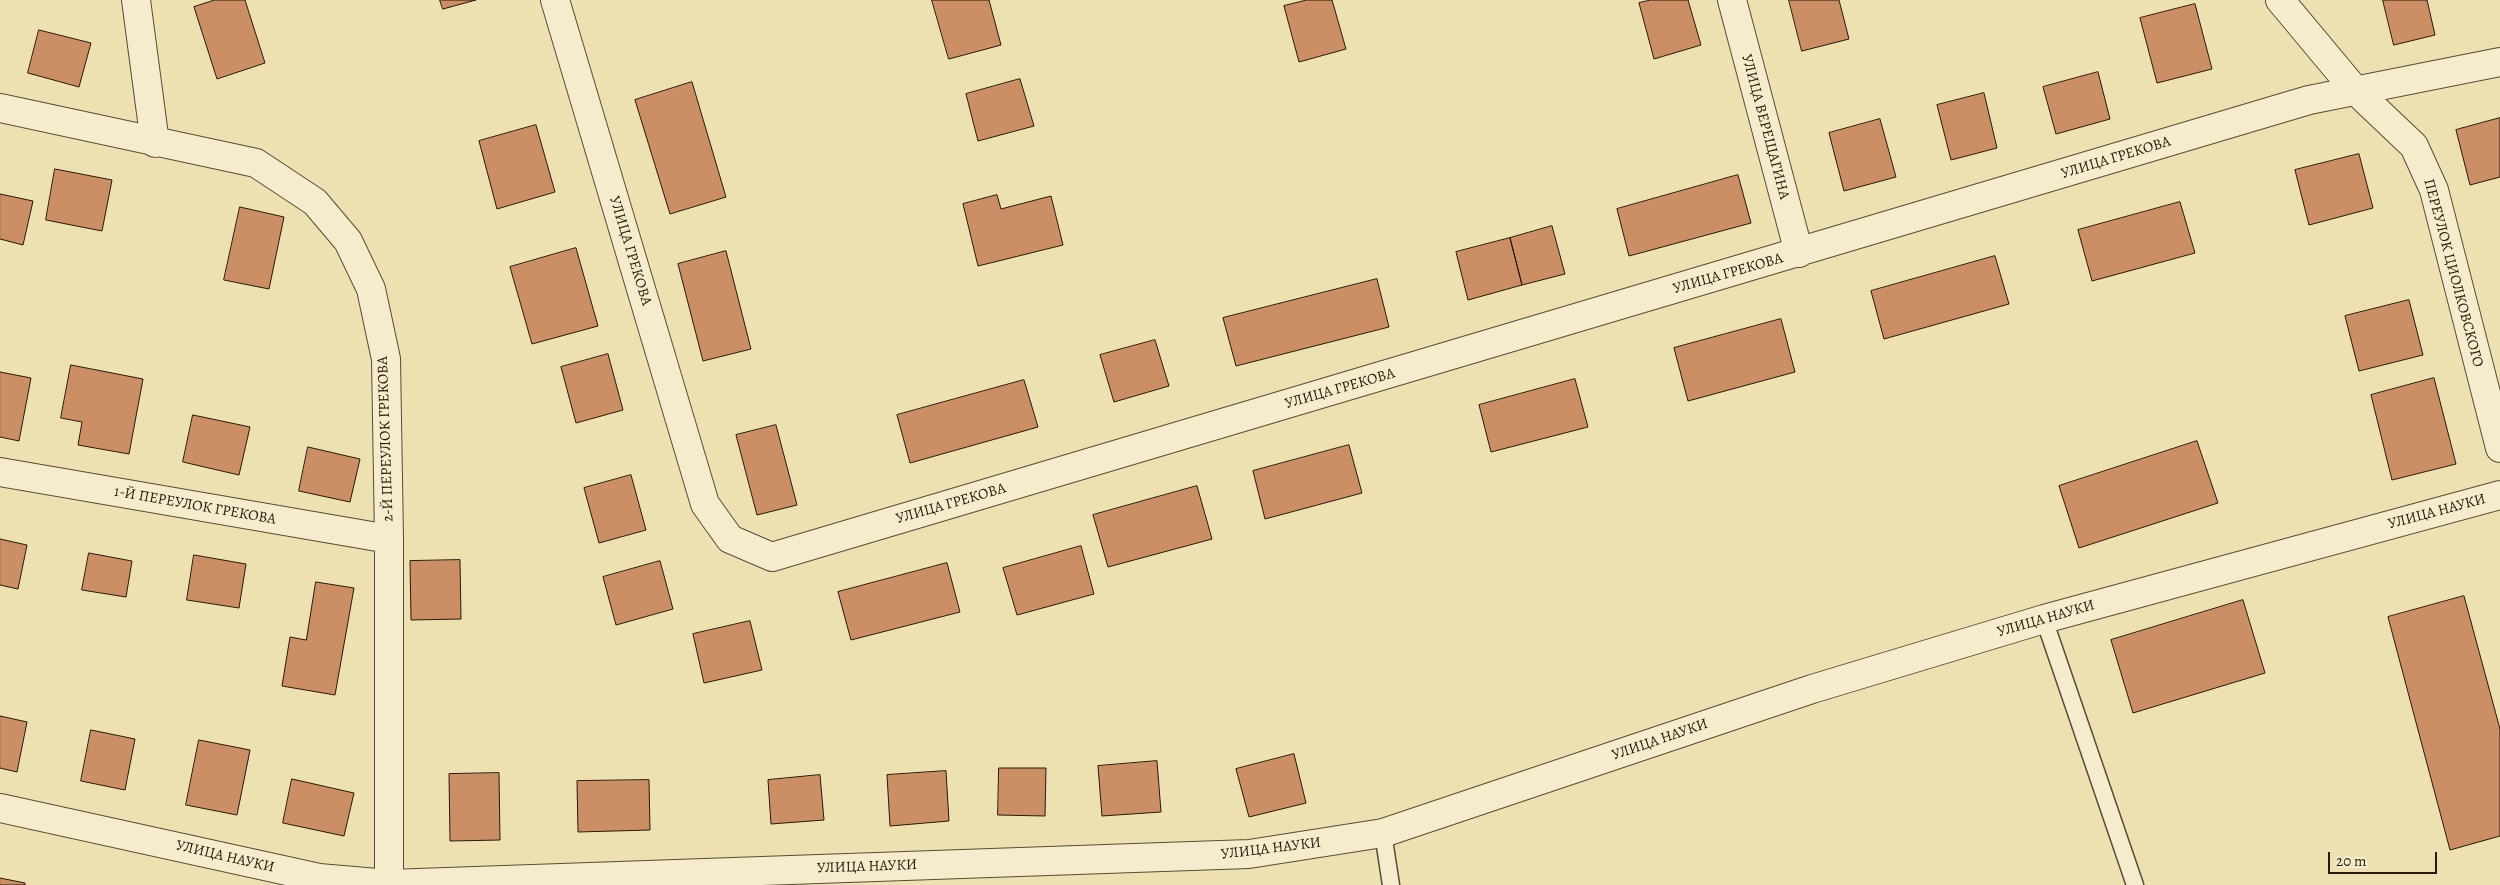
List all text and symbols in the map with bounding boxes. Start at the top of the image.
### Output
street label: УЛИЦА ВЕРЕЩАГИНА [1737,53,1793,201]
street label: УЛИЦА ГРЕКОВА [2059,133,2173,183]
street label: ПЕРЕУЛОК ЦИОЛКОВСКОГО [2419,177,2487,369]
street label: УЛИЦА ГРЕКОВА [605,194,655,308]
street label: УЛИЦА ГРЕКОВА [1671,250,1785,298]
street label: 2-Й ПЕРЕУЛОК ГРЕКОВА [374,356,398,522]
street label: УЛИЦА ГРЕКОВА [1283,365,1397,413]
street label: УЛИЦА ГРЕКОВА [894,480,1008,528]
street label: 1-Й ПЕРЕУЛОК ГРЕКОВА [113,483,277,529]
street label: УЛИЦА НАУКИ [2386,490,2488,534]
street label: УЛИЦА НАУКИ [1995,596,2097,642]
street label: УЛИЦА НАУКИ [1610,715,1710,765]
street label: УЛИЦА НАУКИ [1220,834,1322,864]
street label: УЛИЦА НАУКИ [174,837,276,877]
scale bar [2330,842,2439,874]
text: 20 m [2336,851,2367,871]
street label: УЛИЦА НАУКИ [816,856,918,878]

